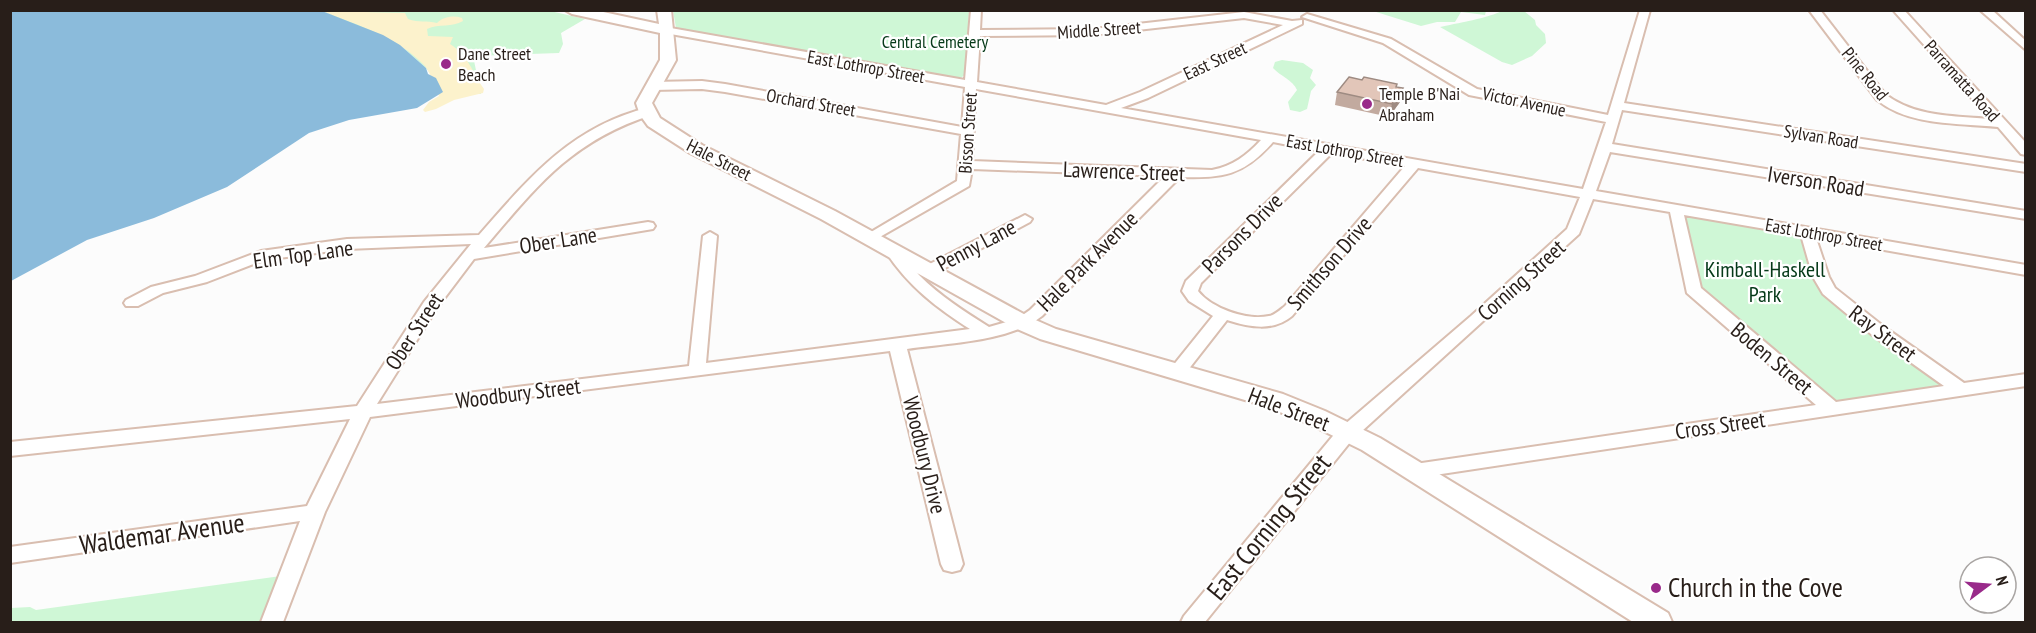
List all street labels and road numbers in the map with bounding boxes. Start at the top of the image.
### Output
street label: Middle Street [1056,15,1142,44]
street label: Parramatta Road [1920,35,2005,126]
street label: East Street [1180,36,1250,85]
street label: Pine Road [1837,42,1894,105]
street label: East Lothrop Street [806,45,927,88]
street label: Victor Avenue [1479,81,1568,122]
street label: Orchard Street [765,83,858,122]
street label: Bisson Street [953,92,982,174]
street label: Sylvan Road [1782,119,1860,154]
street label: East Lothrop Street [1285,129,1406,172]
street label: Hale Street [683,134,755,186]
street label: Lawrence Street [1062,155,1186,187]
street label: Iverson Road [1766,160,1866,202]
street label: Parsons Drive [1196,187,1288,279]
street label: Hale Park Avenue [1031,205,1143,317]
street label: Smithson Drive [1281,210,1377,316]
street label: Penny Lane [931,212,1021,278]
street label: East Lothrop Street [1764,213,1885,256]
street label: Ober Lane [517,220,599,260]
street label: Elm Top Lane [251,233,355,275]
street label: Corning Street [1471,233,1571,327]
street label: Ober Street [379,287,449,375]
street label: Ray Street [1844,299,1922,367]
street label: Boden Street [1725,316,1819,400]
street label: Woodbury Street [454,371,582,415]
street label: Hale Street [1244,381,1334,437]
street label: Woodbury Drive [897,393,953,517]
street label: Cross Street [1673,405,1767,445]
street label: East Corning Street [1199,446,1338,606]
street label: Waldemar Avenue [77,505,247,561]

